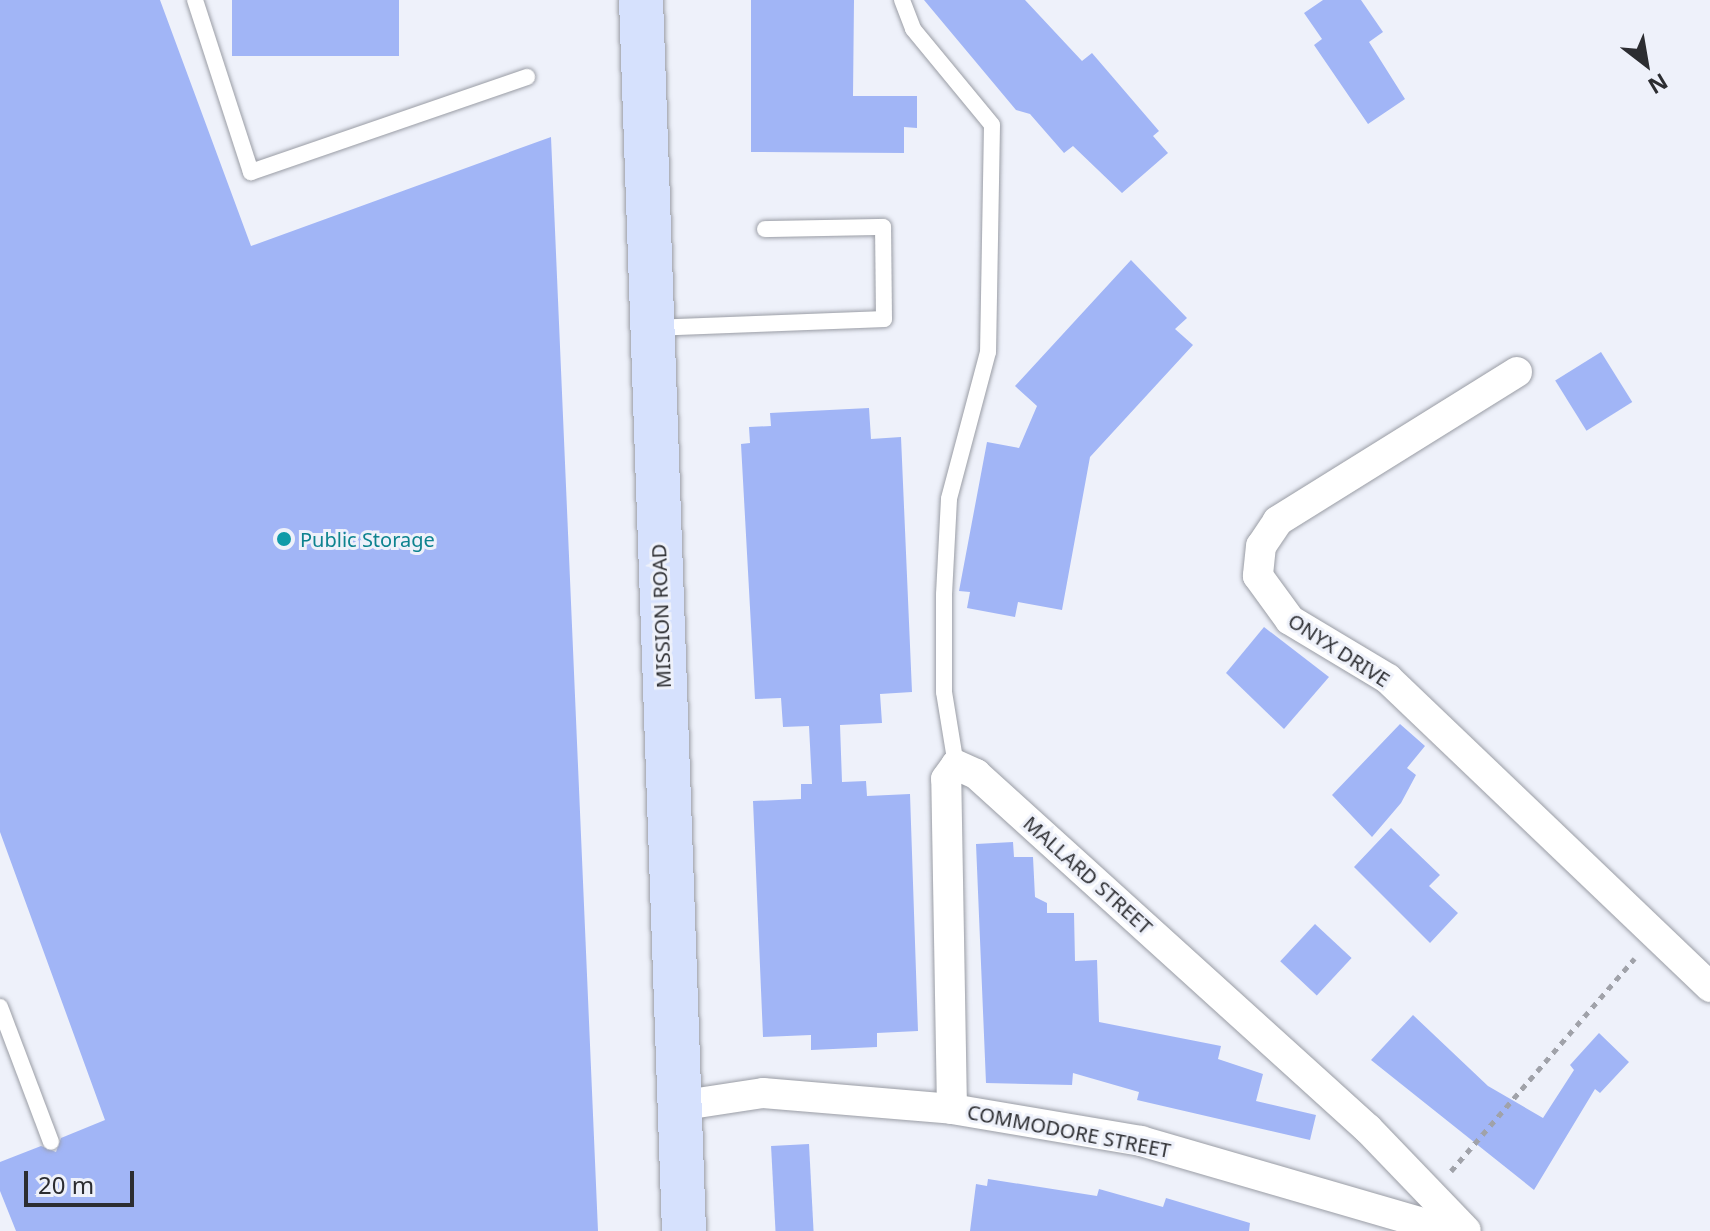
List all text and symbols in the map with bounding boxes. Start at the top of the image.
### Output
north arrow [1606,24,1686,104]
text: N [1643,67,1674,102]
place label: Public Storage [300,527,435,551]
marker: Public Storage [275,530,293,548]
street label: MISSION ROAD [646,543,676,689]
street label: ONYX DRIVE [1284,608,1394,692]
street label: MALLARD STREET [1019,811,1157,939]
street label: COMMODORE STREET [965,1100,1173,1162]
scale bar [28,1155,138,1205]
text: 20 m [38,1168,94,1201]

